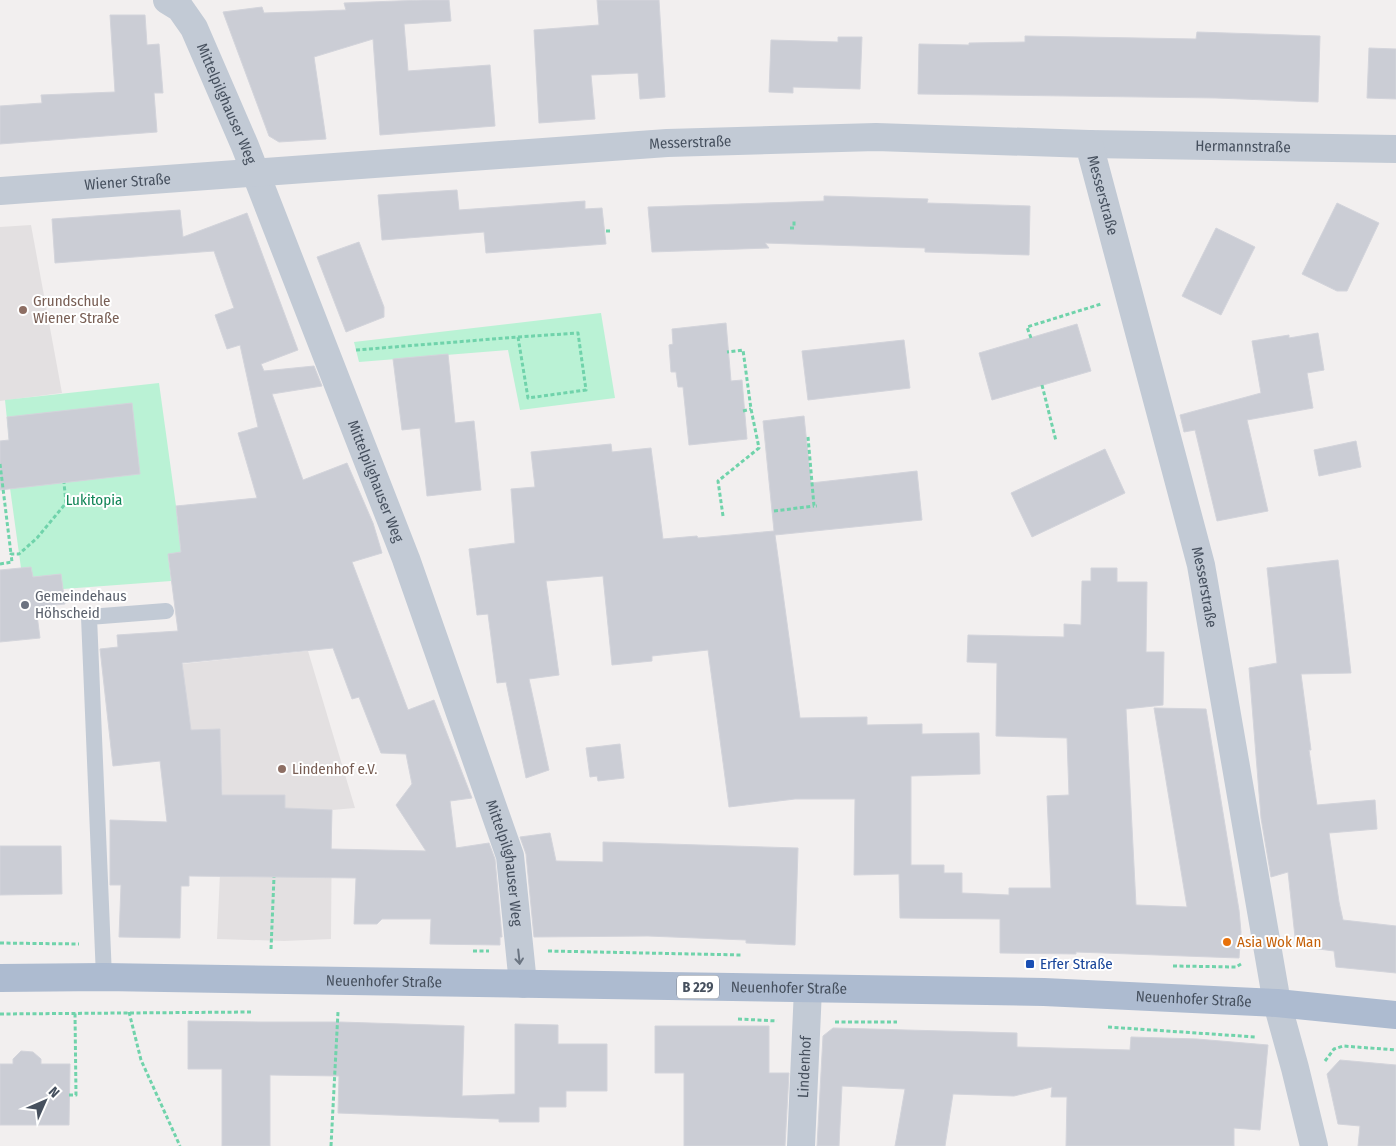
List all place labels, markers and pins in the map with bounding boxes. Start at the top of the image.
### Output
place label: Grundschule Wiener Straße [33,292,119,327]
marker: Grundschule Wiener Straße [17,304,29,316]
place label: Gemeindehaus Höhscheid [35,587,127,622]
marker: Gemeindehaus Höhscheid [19,599,31,611]
place label: Lindenhof e.V. [292,760,377,778]
marker: Lindenhof e.V. [276,763,288,775]
place label: Asia Wok Man [1237,933,1321,951]
marker: Asia Wok Man [1221,936,1233,948]
place label: Erfer Straße [1040,955,1113,973]
marker: Erfer Straße [1024,958,1036,970]

